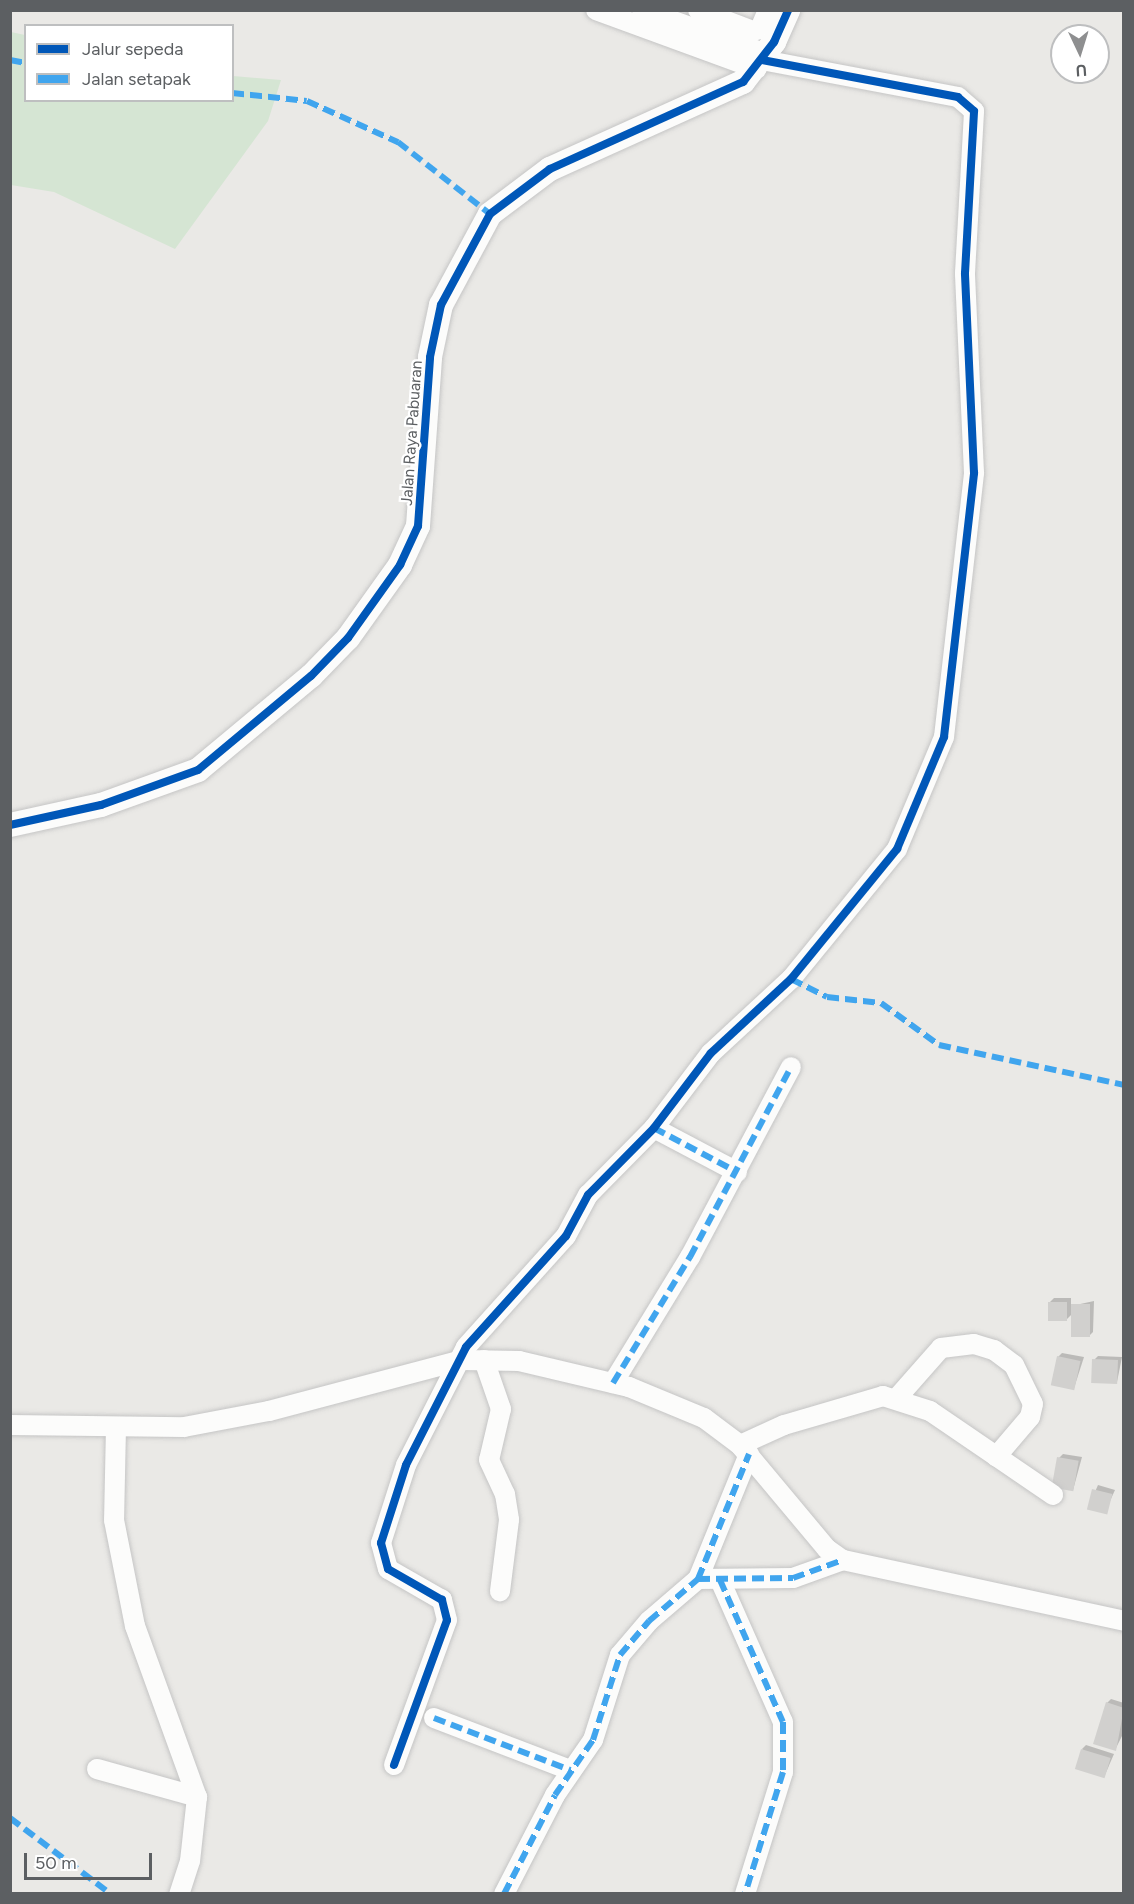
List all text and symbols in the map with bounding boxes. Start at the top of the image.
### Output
legend [24,24,234,102]
north arrow [1050,24,1110,84]
text: Jalur sepeda [82,38,183,60]
text: U [1075,61,1087,80]
text: Jalan setapak [82,68,191,90]
street label: Jalan Raya Pabuaran [397,360,427,506]
scale bar [27,1841,154,1879]
text: 50 m [35,1852,77,1874]

